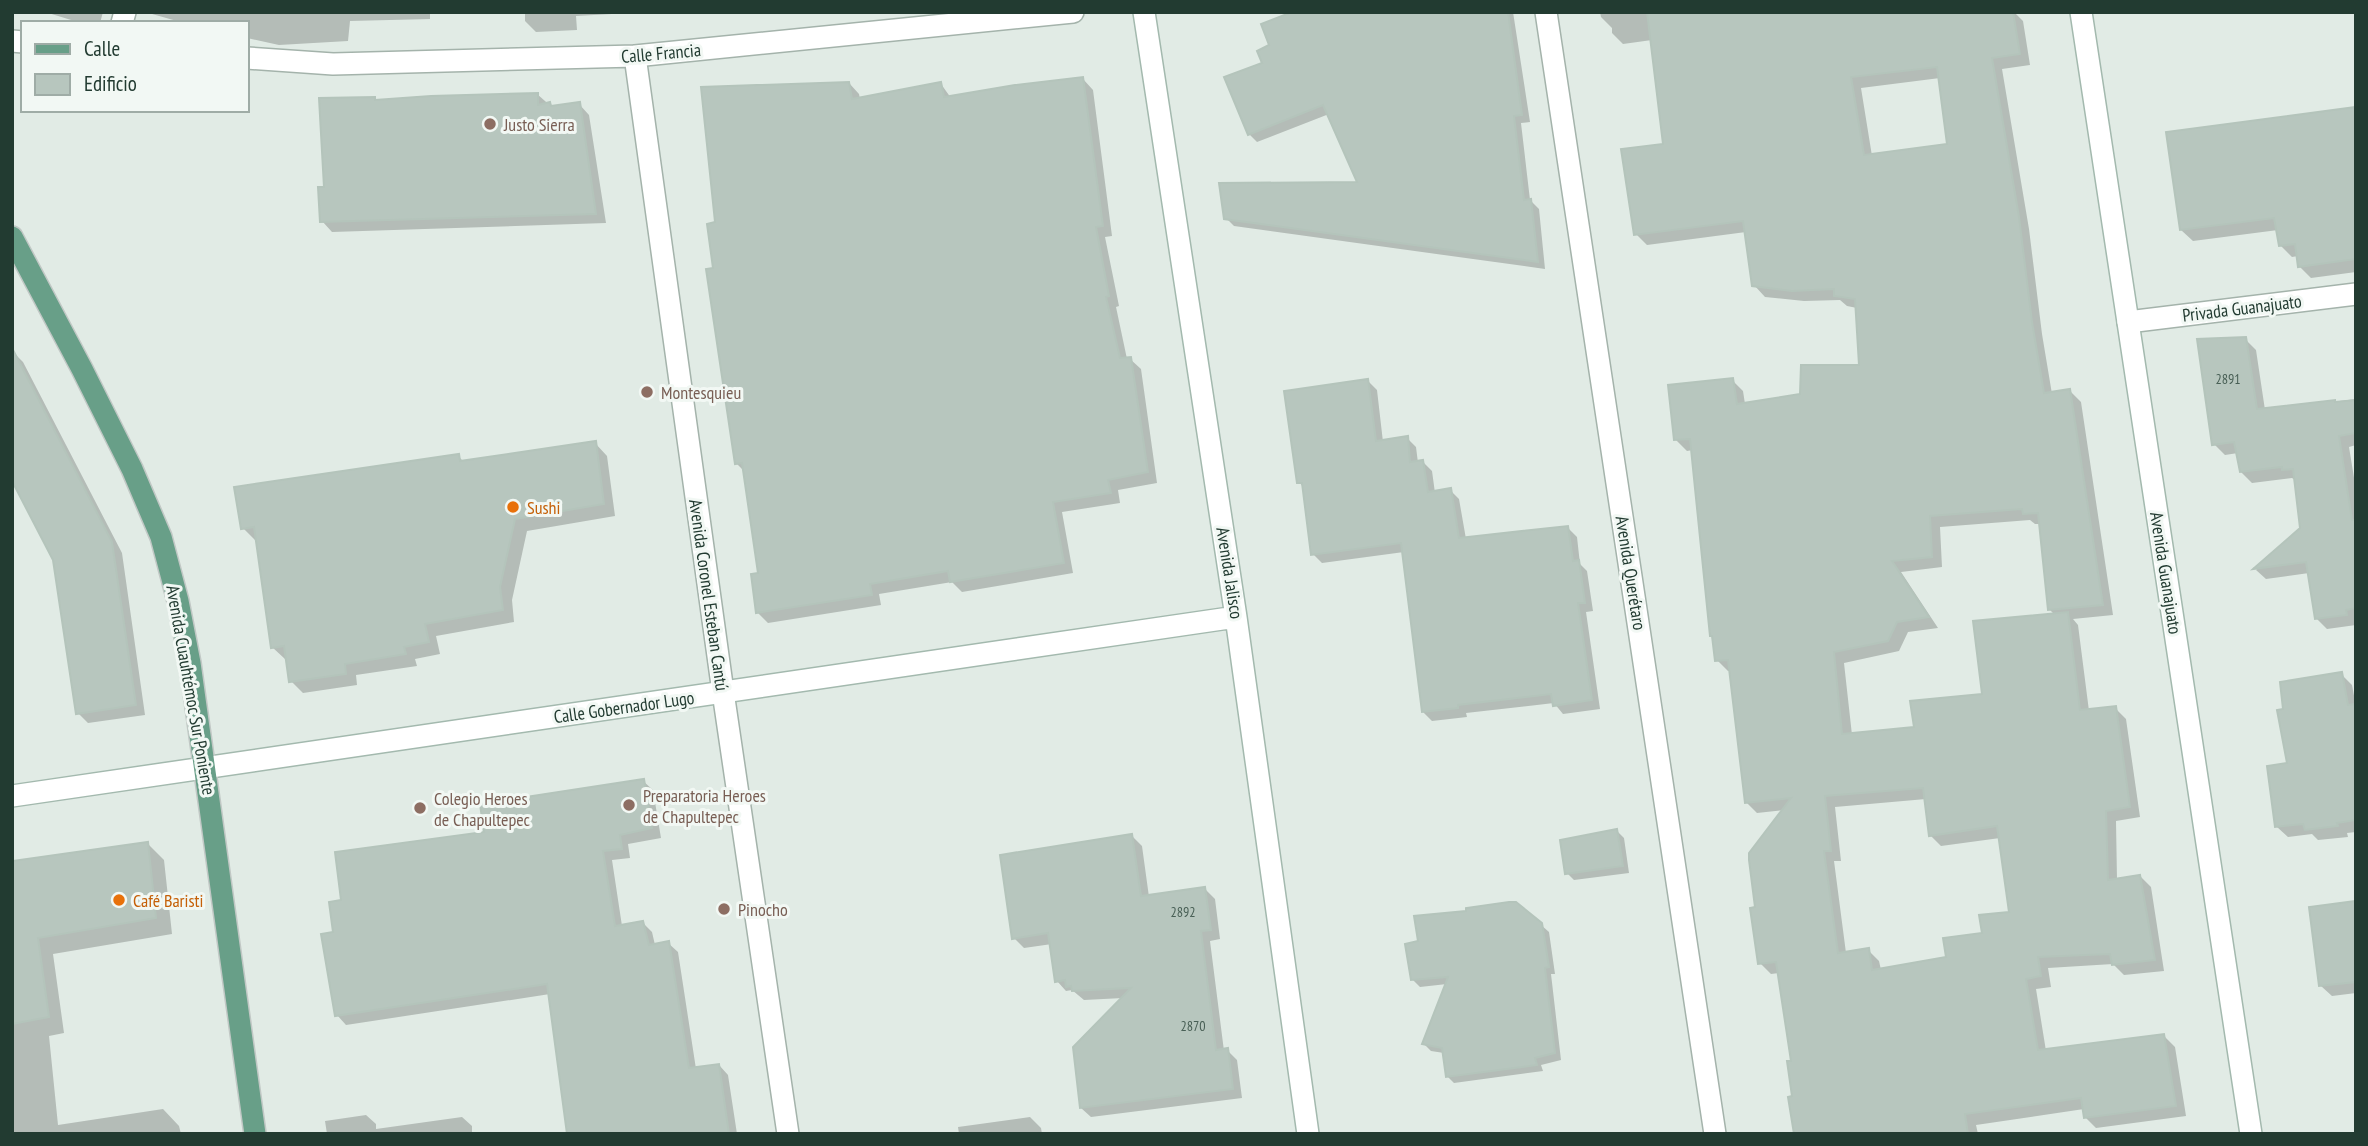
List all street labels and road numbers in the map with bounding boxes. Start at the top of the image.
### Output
street label: Calle Francia [620,38,702,68]
street label: Privada Guanajuato [2181,289,2303,327]
street label: Avenida Coronel Esteban Cantú [684,498,734,692]
street label: Avenida Guanajuato [2145,510,2187,636]
street label: Avenida Querétaro [1611,514,1651,632]
street label: Avenida Jalisco [1211,525,1249,621]
street label: Avenida Cuauhtémoc Sur Poniente [161,583,221,797]
street label: Calle Gobernador Lugo [552,686,696,728]

